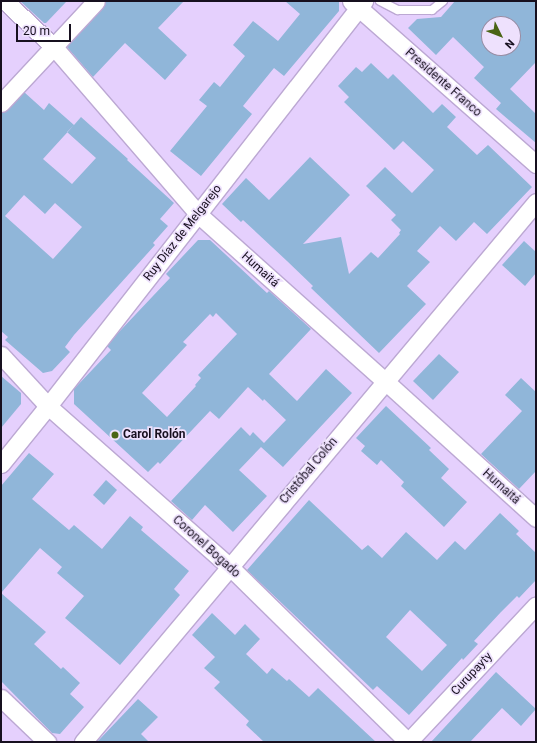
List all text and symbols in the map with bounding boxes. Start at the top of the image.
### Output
scale bar [18,16,73,42]
north arrow [481,16,521,56]
text: 20 m [23,24,50,38]
text: N [502,37,517,51]
street label: Presidente Franco [402,46,484,120]
street label: Ruy Díaz de Melgarejo [141,182,225,284]
street label: Humaitá [238,249,282,291]
place label: Carol Rolón [123,428,186,442]
marker: Carol Rolón [110,430,120,440]
street label: Cristóbal Colón [277,435,341,507]
street label: Humaitá [479,466,523,508]
street label: Coronel Bogado [169,513,243,581]
street label: Curupayty [448,650,496,698]

